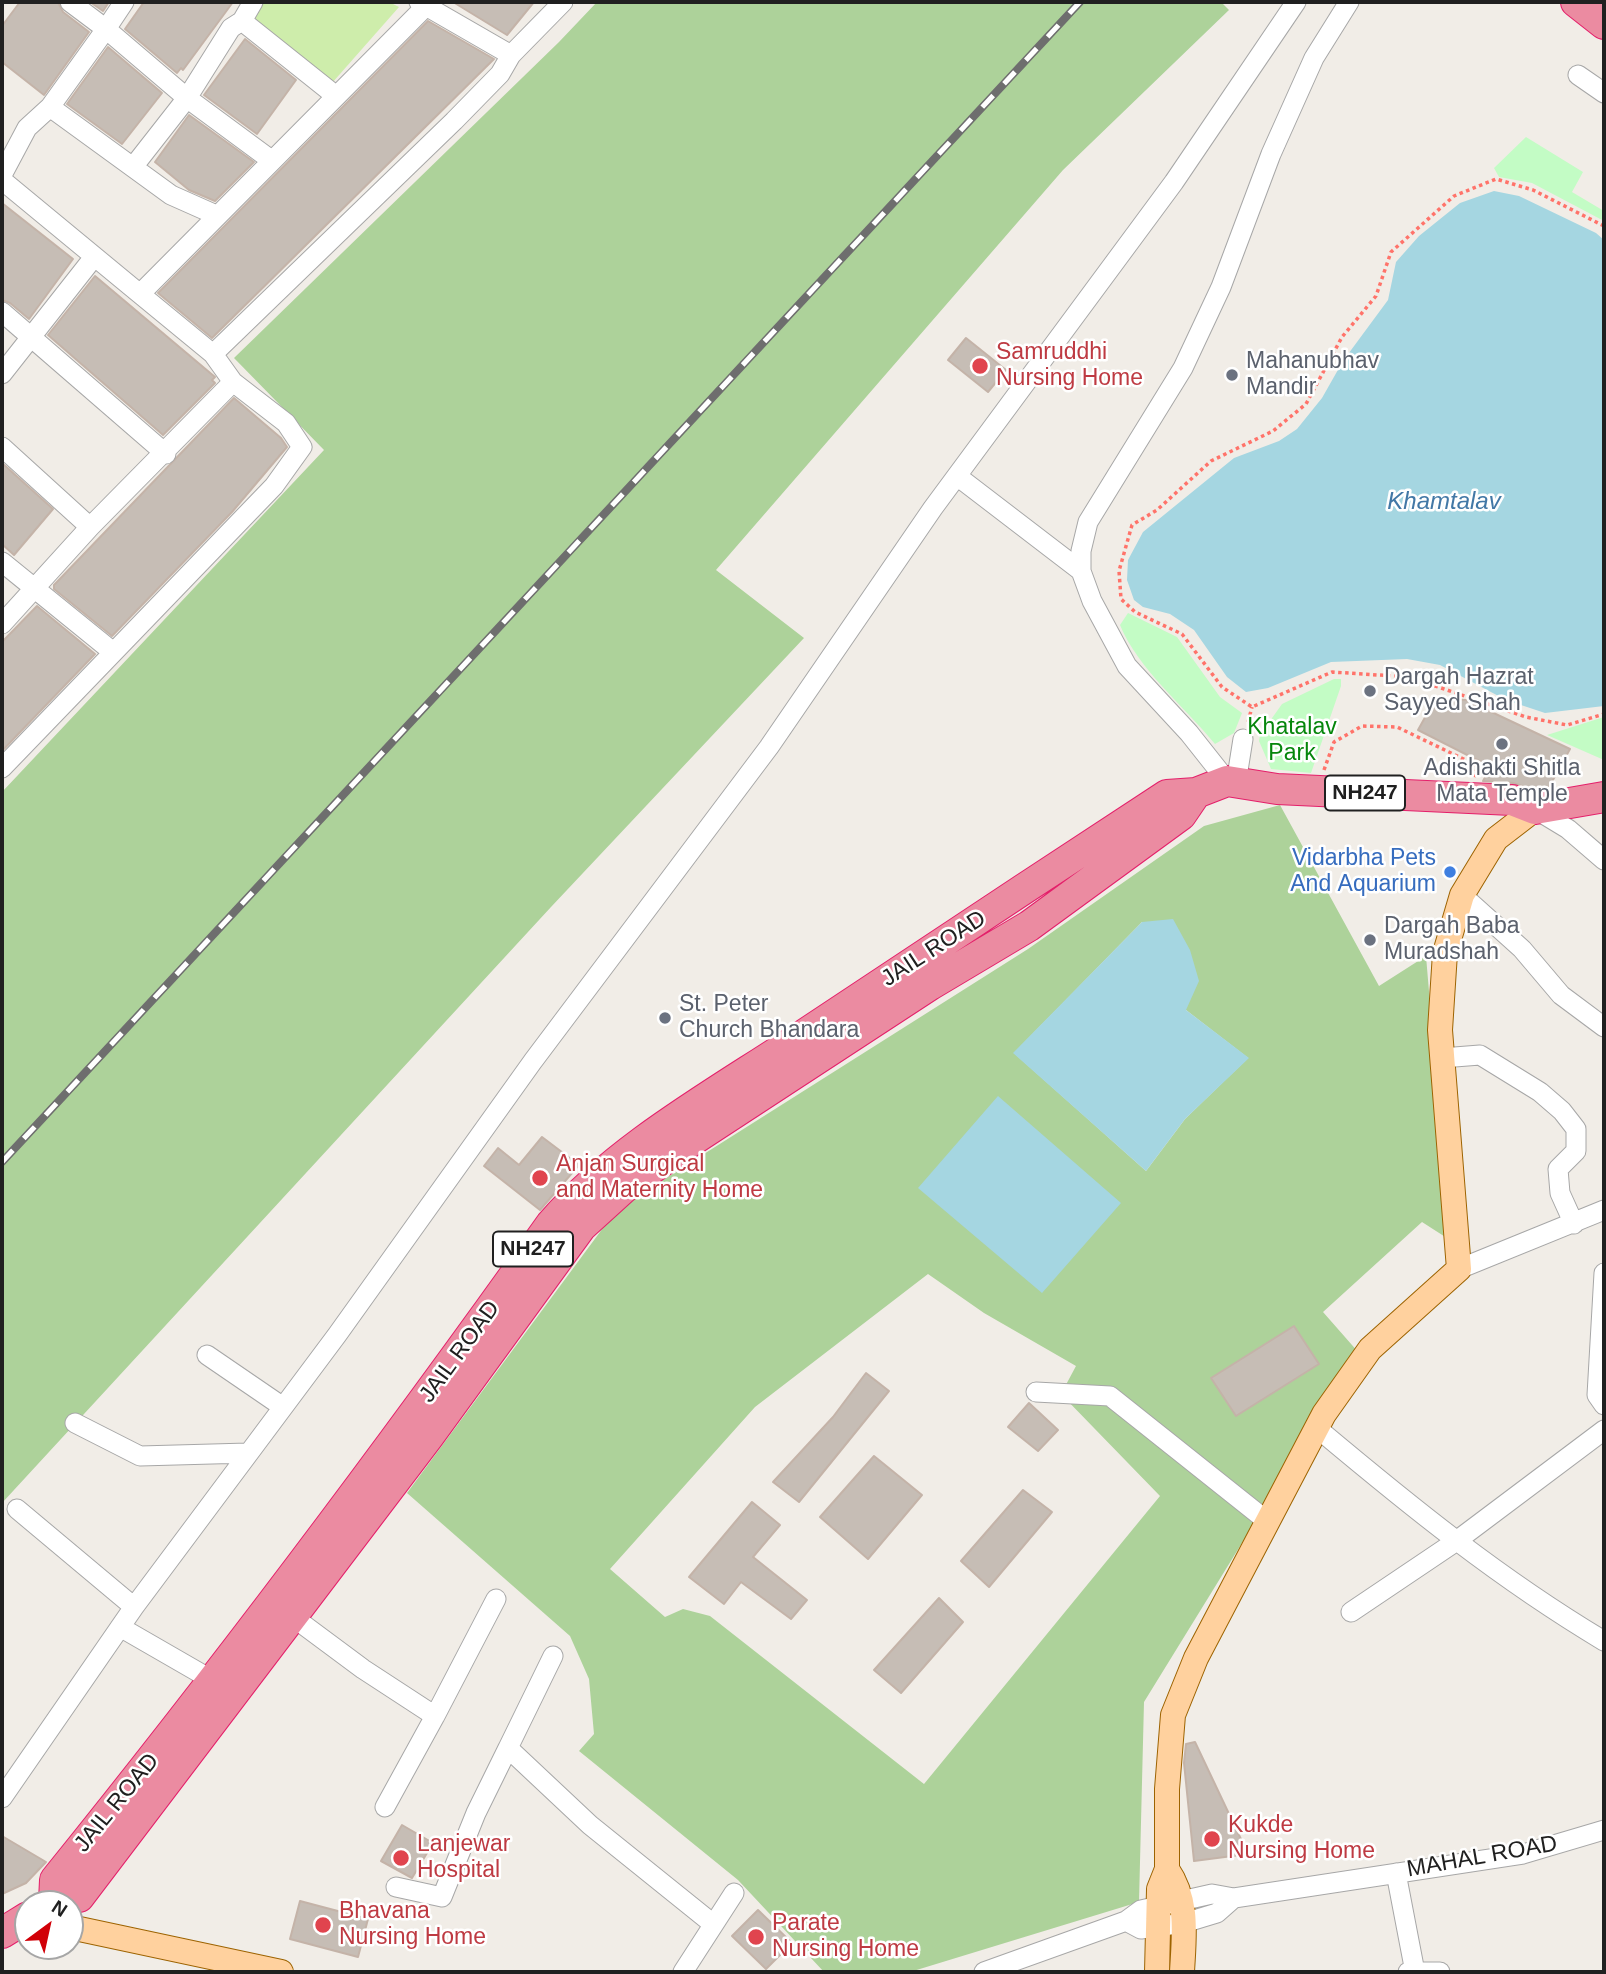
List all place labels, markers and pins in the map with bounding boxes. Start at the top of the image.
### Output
place label: Samruddhi Nursing Home [996,339,1143,393]
place label: Mahanubhav Mandir [1246,348,1379,402]
marker: Samruddhi Nursing Home [970,356,990,376]
marker: Mahanubhav Mandir [1224,367,1240,383]
place label: Dargah Hazrat Sayyed Shah [1384,664,1534,718]
marker: Dargah Hazrat Sayyed Shah [1362,683,1378,699]
marker: Adishakti Shitla Mata Temple [1494,736,1510,752]
place label: Adishakti Shitla Mata Temple [1423,755,1581,809]
place label: Vidarbha Pets And Aquarium [1290,845,1436,899]
marker: Vidarbha Pets And Aquarium [1442,864,1458,880]
place label: Dargah Baba Muradshah [1384,913,1520,967]
marker: Dargah Baba Muradshah [1362,932,1378,948]
place label: St. Peter Church Bhandara [679,991,859,1045]
marker: St. Peter Church Bhandara [657,1010,673,1026]
place label: Anjan Surgical and Maternity Home [556,1151,763,1205]
marker: Anjan Surgical and Maternity Home [530,1168,550,1188]
place label: Kukde Nursing Home [1228,1812,1375,1866]
marker: Kukde Nursing Home [1202,1829,1222,1849]
place label: Lanjewar Hospital [417,1831,510,1885]
marker: Lanjewar Hospital [391,1848,411,1868]
place label: Bhavana Nursing Home [339,1898,486,1952]
place label: Parate Nursing Home [772,1910,919,1964]
marker: Bhavana Nursing Home [313,1915,333,1935]
marker: Parate Nursing Home [746,1927,766,1947]

